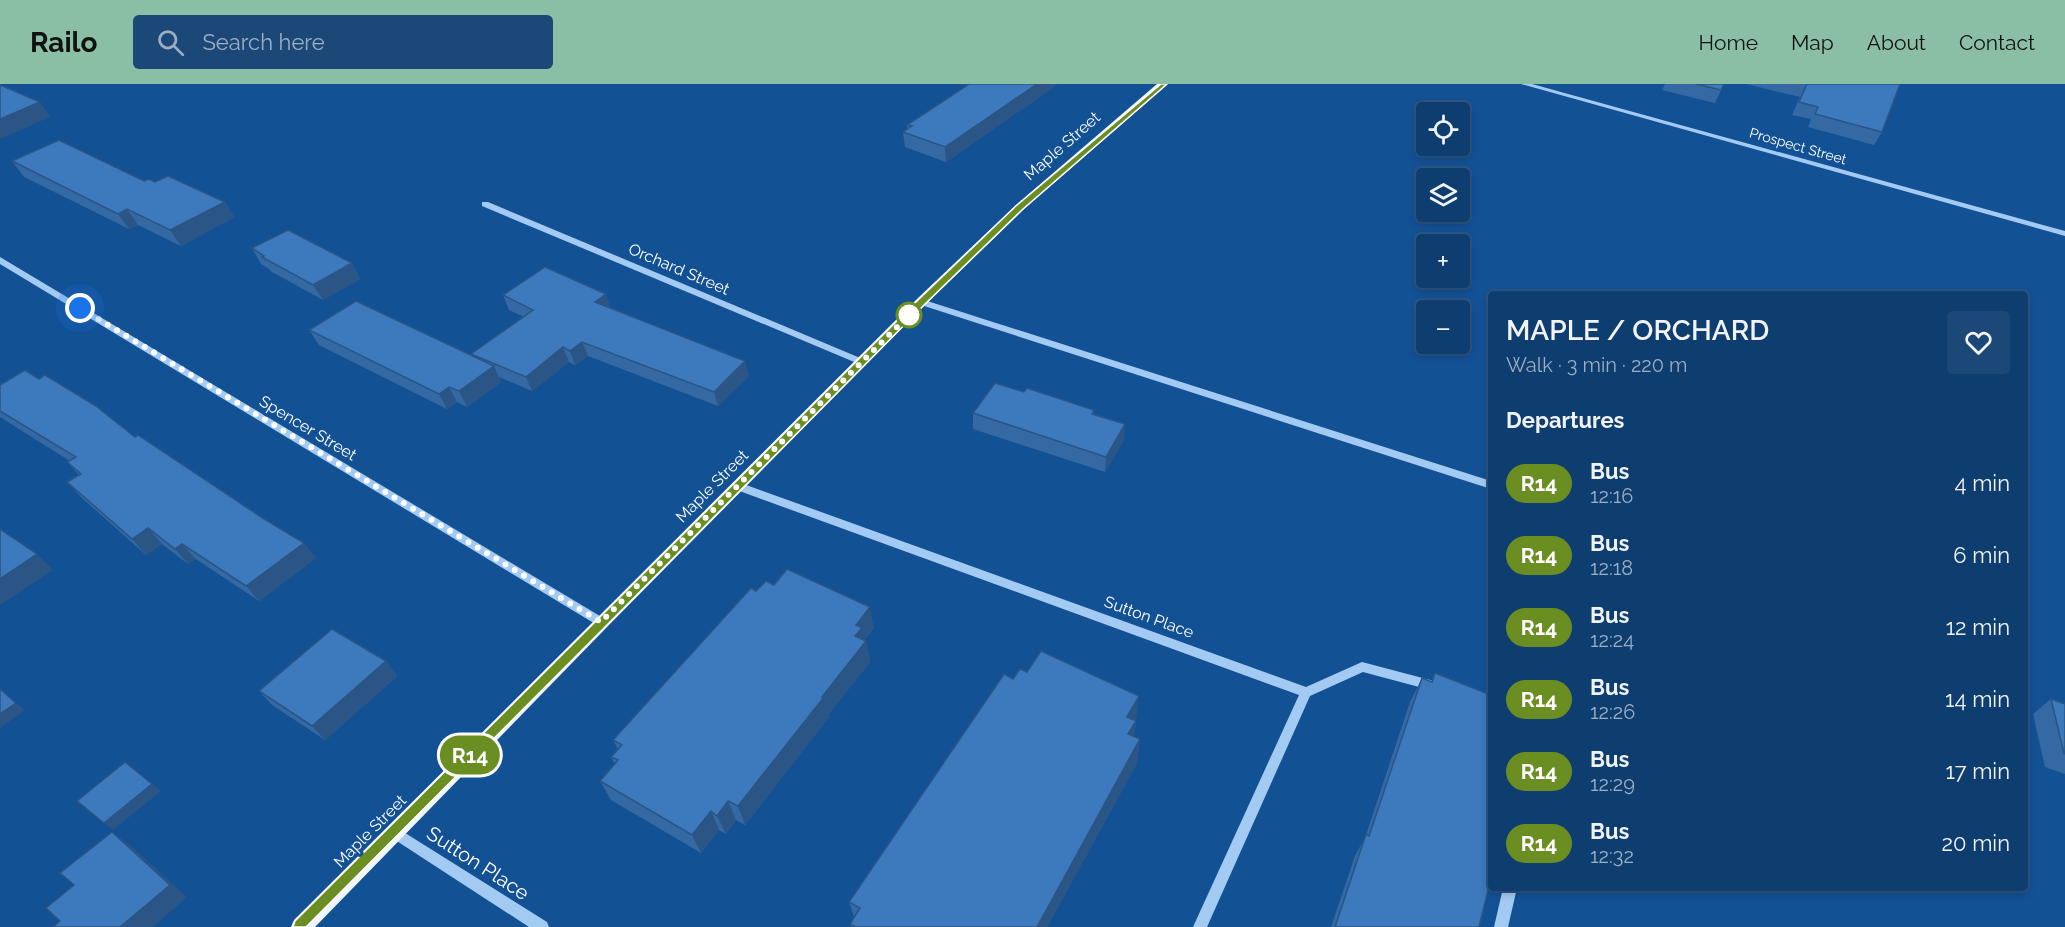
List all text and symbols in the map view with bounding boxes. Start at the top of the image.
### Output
search box [133,15,553,69]
text: Railo [30,26,97,59]
icon: search [154,26,187,59]
text: Search here [202,29,325,55]
text: Home [1699,30,1758,55]
text: Map [1791,30,1834,55]
text: About [1867,30,1926,55]
text: Contact [1959,30,2035,55]
map controls [1416,102,1470,354]
button: locate [1416,102,1470,156]
street label: Maple Street [1020,107,1104,184]
street label: Prospect Street [1748,125,1849,168]
button: layers [1416,168,1470,222]
button: + [1416,234,1470,288]
street label: Orchard Street [626,239,733,299]
your location [65,293,95,323]
button: − [1416,300,1470,354]
unlabelled marker [896,302,922,328]
button: heart [1947,311,2010,374]
text: MAPLE / ORCHARD [1506,314,1769,347]
text: Walk · 3 min · 220 m [1506,353,1688,377]
street label: Spencer Street [256,392,361,465]
text: Departures [1506,407,1624,433]
street label: Maple Street [672,445,753,526]
text: Bus [1590,458,1629,484]
text: 4 min [1955,470,2010,496]
text: R14 [1521,471,1557,496]
text: 12:16 [1590,484,1633,508]
text: Bus [1590,530,1629,556]
text: 6 min [1953,542,2010,568]
text: R14 [1521,543,1557,568]
text: 12:18 [1590,556,1633,580]
street label: Sutton Place [1102,592,1196,642]
text: Bus [1590,602,1629,628]
text: 12 min [1946,614,2010,640]
text: R14 [1521,615,1557,640]
text: 12:24 [1590,628,1634,652]
text: Bus [1590,674,1629,700]
text: 14 min [1945,686,2010,712]
text: R14 [1521,687,1557,712]
text: 12:26 [1590,700,1635,724]
line badge: R14 [436,736,504,774]
text: R14 [452,743,488,768]
text: Bus [1590,746,1629,772]
text: 17 min [1945,758,2010,784]
text: R14 [1521,759,1557,784]
text: 12:29 [1590,772,1635,796]
street label: Maple Street [330,790,411,871]
text: Bus [1590,818,1629,844]
street label: Sutton Place [422,821,534,905]
text: 20 min [1942,830,2010,856]
text: R14 [1521,831,1557,856]
text: 12:32 [1590,844,1634,868]

